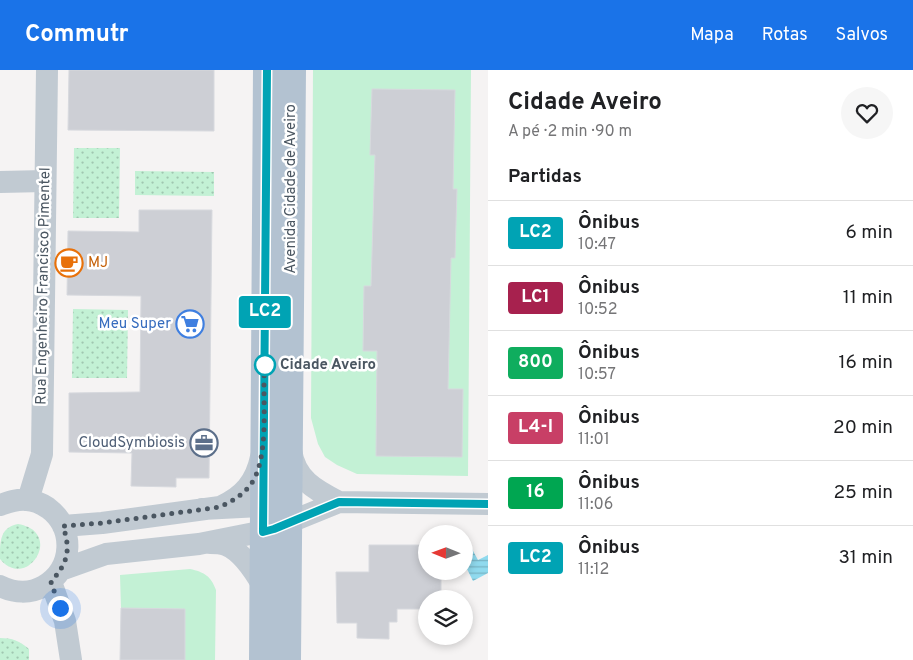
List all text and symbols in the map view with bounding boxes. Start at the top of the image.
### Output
text: Commutr [25,20,128,50]
text: Mapa [690,24,734,47]
text: Rotas [762,24,808,47]
text: Salvos [836,24,888,47]
button: heart [841,87,893,139]
text: Cidade Aveiro [508,88,662,118]
street label: Avenida Cidade de Aveiro [282,104,301,274]
text: A pé · 2 min · 90 m [508,122,632,142]
text: Partidas [508,165,582,189]
street label: Rua Engenheiro Francisco Pimentel [32,167,56,405]
text: Ônibus [578,211,640,235]
text: LC2 [519,221,552,244]
text: 6 min [846,221,893,245]
text: 10:47 [578,235,616,255]
cafe icon: MJ [54,248,84,278]
place label: MJ [88,254,108,273]
text: Ônibus [578,276,640,300]
text: LC1 [521,286,550,309]
text: 11 min [843,286,893,310]
line badge: LC2 [236,296,294,328]
text: LC2 [249,300,281,323]
text: 10:52 [578,300,618,320]
supermarket icon: Meu Super [175,309,205,339]
place label: Meu Super [99,315,171,334]
text: Ônibus [578,341,640,365]
text: 800 [518,351,553,374]
text: 16 min [838,351,893,375]
marker: Cidade Aveiro [254,354,276,376]
place label: Cidade Aveiro [280,356,376,375]
text: 10:57 [578,365,616,385]
text: Ônibus [578,406,640,430]
text: L4-I [518,416,553,439]
text: 20 min [833,416,893,440]
office icon: CloudSymbiosis [189,428,219,458]
text: 11:01 [578,430,610,450]
place label: CloudSymbiosis [78,434,185,453]
text: Ônibus [578,471,640,495]
text: 16 [526,481,545,504]
text: 25 min [833,481,893,505]
text: 11:06 [578,495,613,515]
north arrow [418,525,472,580]
map controls [418,525,473,645]
text: Ônibus [578,536,640,560]
text: LC2 [519,546,552,569]
text: 31 min [838,546,893,570]
text: 11:12 [578,560,609,580]
button: layers [418,590,473,645]
your location [48,596,73,621]

